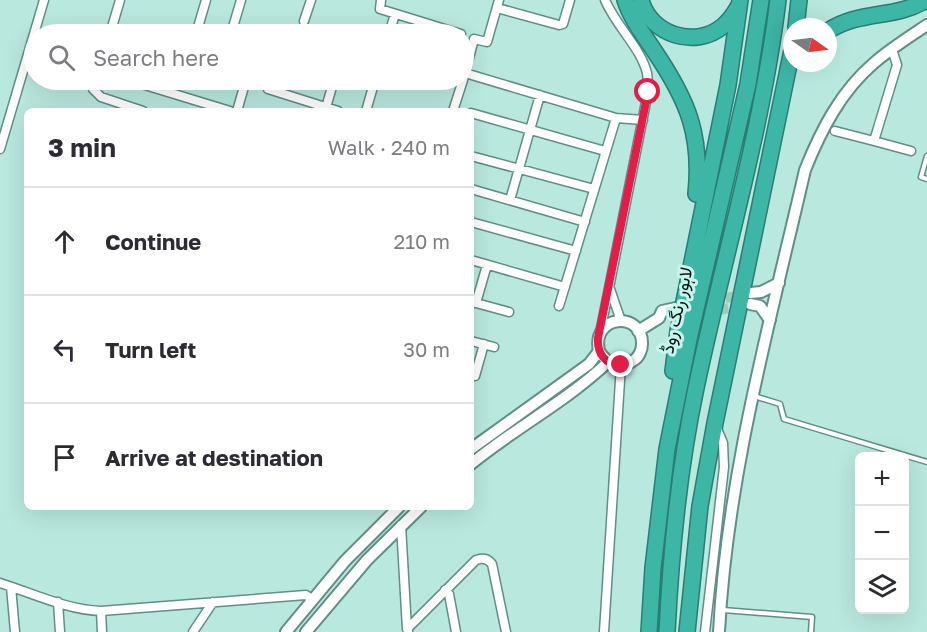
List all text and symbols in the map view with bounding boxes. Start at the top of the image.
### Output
north arrow [783,18,837,72]
search box [24,24,474,90]
icon: search [45,41,78,74]
text: Search here [93,44,219,71]
route start [634,78,660,104]
text: 3 min [48,132,116,163]
text: Walk · 240 m [328,135,450,159]
icon: ahead [48,225,81,258]
text: Continue [105,228,201,255]
text: 210 m [394,229,450,253]
street label: لاہور رنگ روڈ [655,265,699,356]
icon: left [48,333,81,366]
text: Turn left [105,336,196,363]
text: 30 m [403,337,450,361]
route end [607,351,633,377]
icon: arrive [48,441,81,474]
text: Arrive at destination [105,444,323,471]
map controls [855,452,909,614]
button: + [855,452,909,506]
button: − [855,506,909,560]
button: layers [855,560,909,614]

